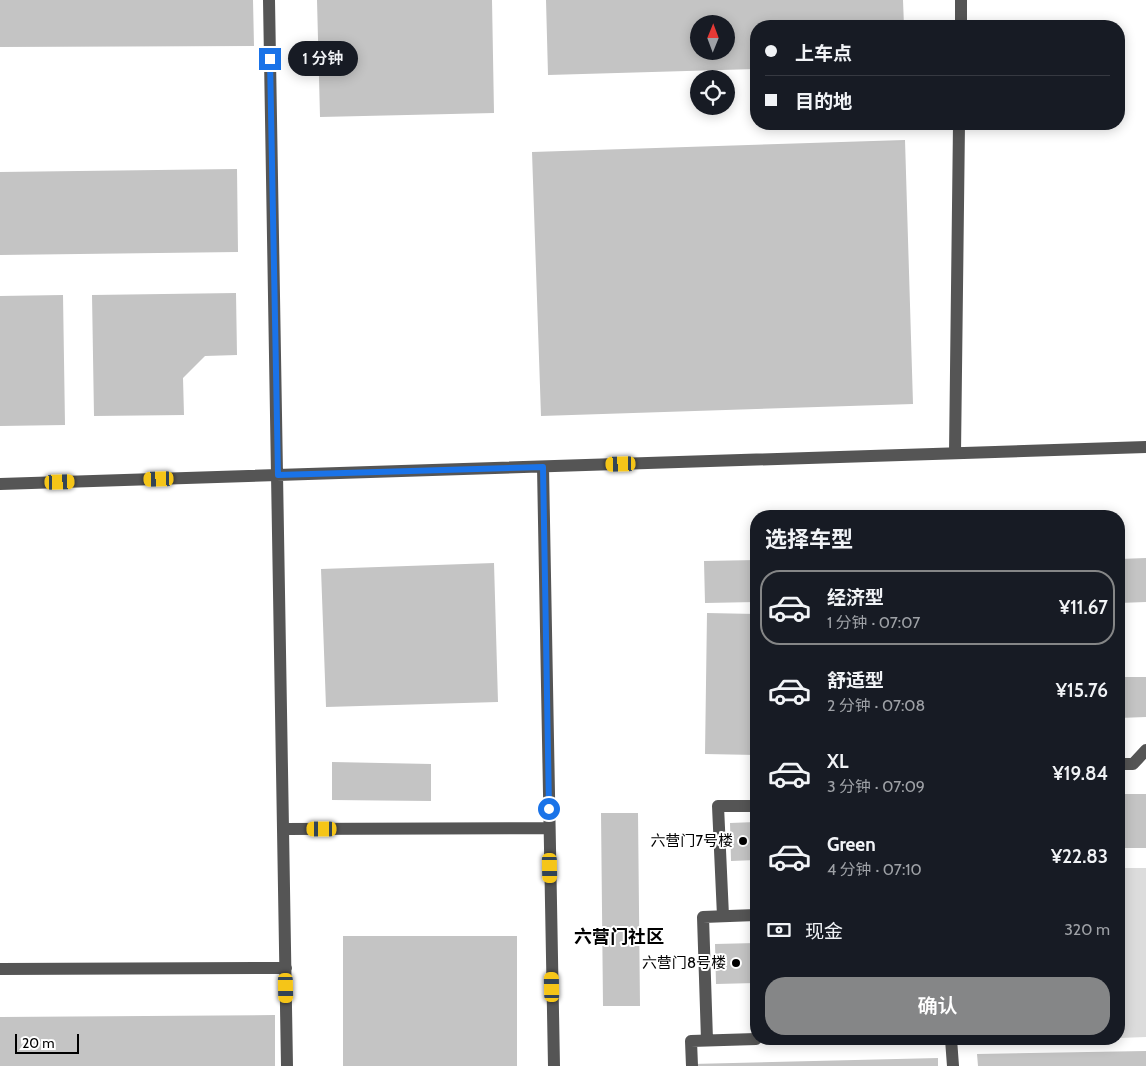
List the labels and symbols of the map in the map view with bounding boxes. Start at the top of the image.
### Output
north arrow [690,15,735,60]
callout: 1 分钟 [288,42,358,76]
route end [259,48,281,70]
car [605,456,636,472]
car [143,471,174,487]
car [44,474,75,490]
route start [538,798,560,820]
car [307,822,337,837]
place label: 六营门7号楼 [650,832,733,850]
marker: 六营门7号楼 [737,835,749,847]
car [542,853,557,883]
district label: 六营门社区 [574,926,664,948]
place label: 六营门8号楼 [642,954,726,972]
marker: 六营门8号楼 [730,957,742,969]
car [544,972,559,1002]
car [278,973,293,1003]
scale bar [15,1031,79,1054]

